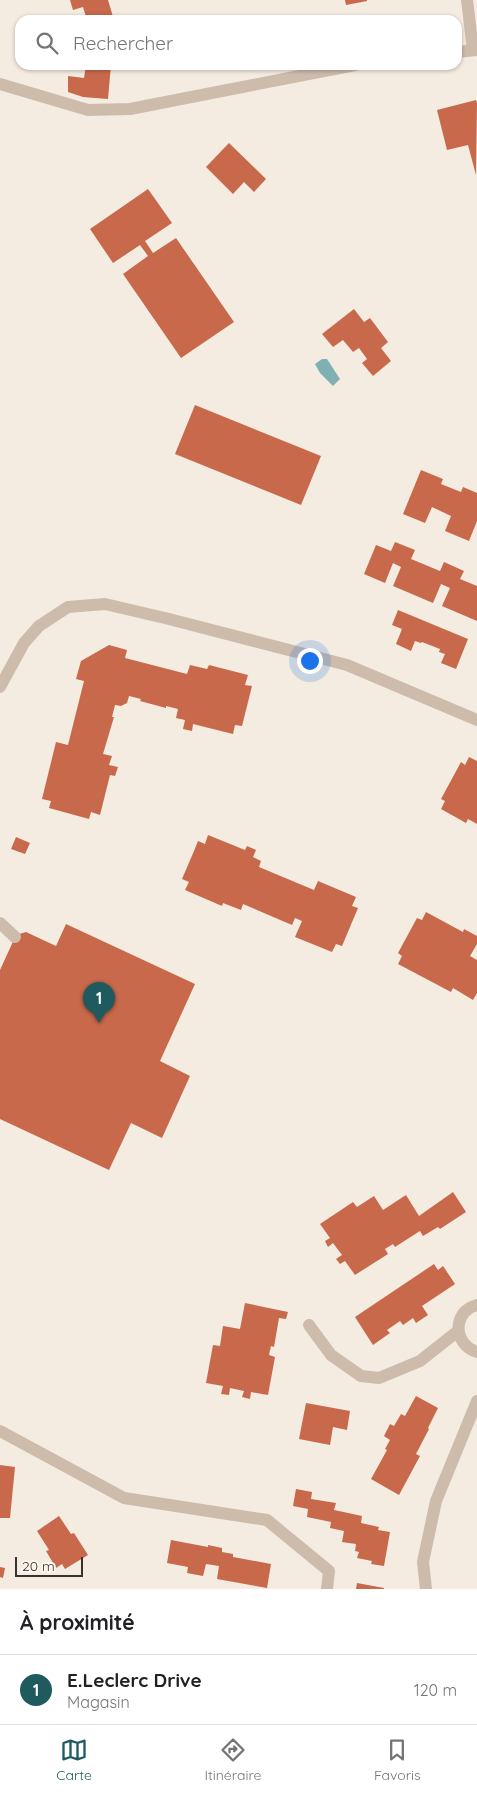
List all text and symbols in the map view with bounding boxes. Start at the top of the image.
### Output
search box [15,15,462,70]
icon: search [33,29,61,57]
text: Rechercher [73,31,173,55]
your location [297,648,323,674]
pin: 1 [83,982,115,1023]
scale bar [15,1554,82,1577]
text: 20 m [22,1557,55,1575]
text: À proximité [20,1609,135,1635]
text: E.Leclerc Drive [67,1668,202,1692]
text: 1 [33,1680,39,1700]
text: 120 m [414,1680,457,1700]
text: Magasin [67,1692,130,1712]
tab: Carte [56,1736,92,1784]
tab: Itinéraire [204,1736,261,1784]
tab: Favoris [374,1736,421,1784]

